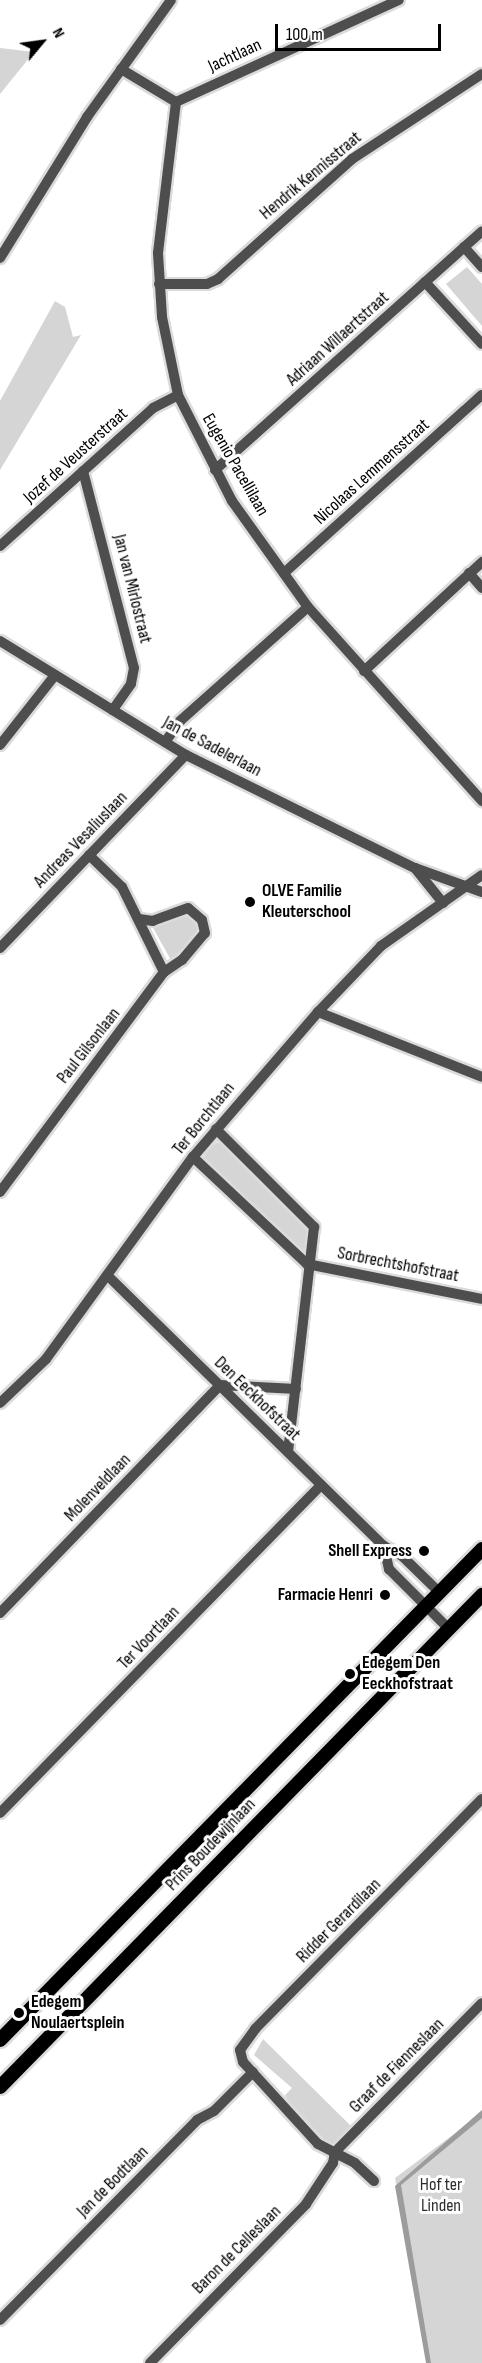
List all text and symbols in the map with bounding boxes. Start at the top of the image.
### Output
north arrow [12,12,72,72]
scale bar [278,12,444,50]
text: 100 m [286,24,323,45]
text: N [48,25,69,41]
street label: Jachtlaan [205,34,265,78]
street label: Hendrik Kennisstraat [256,127,366,225]
street label: Adriaan Willaertstraat [282,287,394,391]
street label: Jozef de Veusterstraat [20,404,132,508]
street label: Eugenio Pacellilaan [197,410,273,520]
street label: Nicolaas Lemmensstraat [310,415,434,529]
street label: Jan van Mirlostraat [108,532,156,646]
street label: Jan de Sadelerlaan [159,712,265,782]
street label: Andreas Vesaliuslaan [30,787,132,893]
place label: OLVE Familie Kleuterschool [262,881,351,924]
marker: OLVE Familie Kleuterschool [243,895,257,909]
street label: Paul Gilsonlaan [53,1004,125,1088]
street label: Ter Borchtlaan [168,1078,240,1160]
street label: Sorbrechtshofstraat [335,1243,461,1287]
street label: Den Eeckhofstraat [209,1352,305,1446]
street label: Molenveldlaan [60,1449,136,1527]
place label: Shell Express [328,1540,412,1562]
marker: Shell Express [417,1544,431,1558]
place label: Farmacie Henri [278,1584,373,1606]
marker: Farmacie Henri [378,1588,392,1602]
street label: Ter Voortlaan [114,1602,184,1674]
place label: Edegem Den Eeckhofstraat [362,1653,453,1696]
marker: Edegem Den Eeckhofstraat [343,1667,357,1681]
street label: Prins Boudewijnlaan [162,1794,260,1896]
street label: Ridder Gerardilaan [292,1874,386,1968]
place label: Edegem Noulaertsplein [31,1992,125,2034]
marker: Edegem Noulaertsplein [12,2006,26,2020]
street label: Graaf de Fienneslaan [345,2014,449,2118]
street label: Jan de Bodtlaan [73,2142,153,2222]
park label: Hof ter Linden [420,2175,462,2218]
street label: Baron de Celleslaan [188,2201,286,2299]

